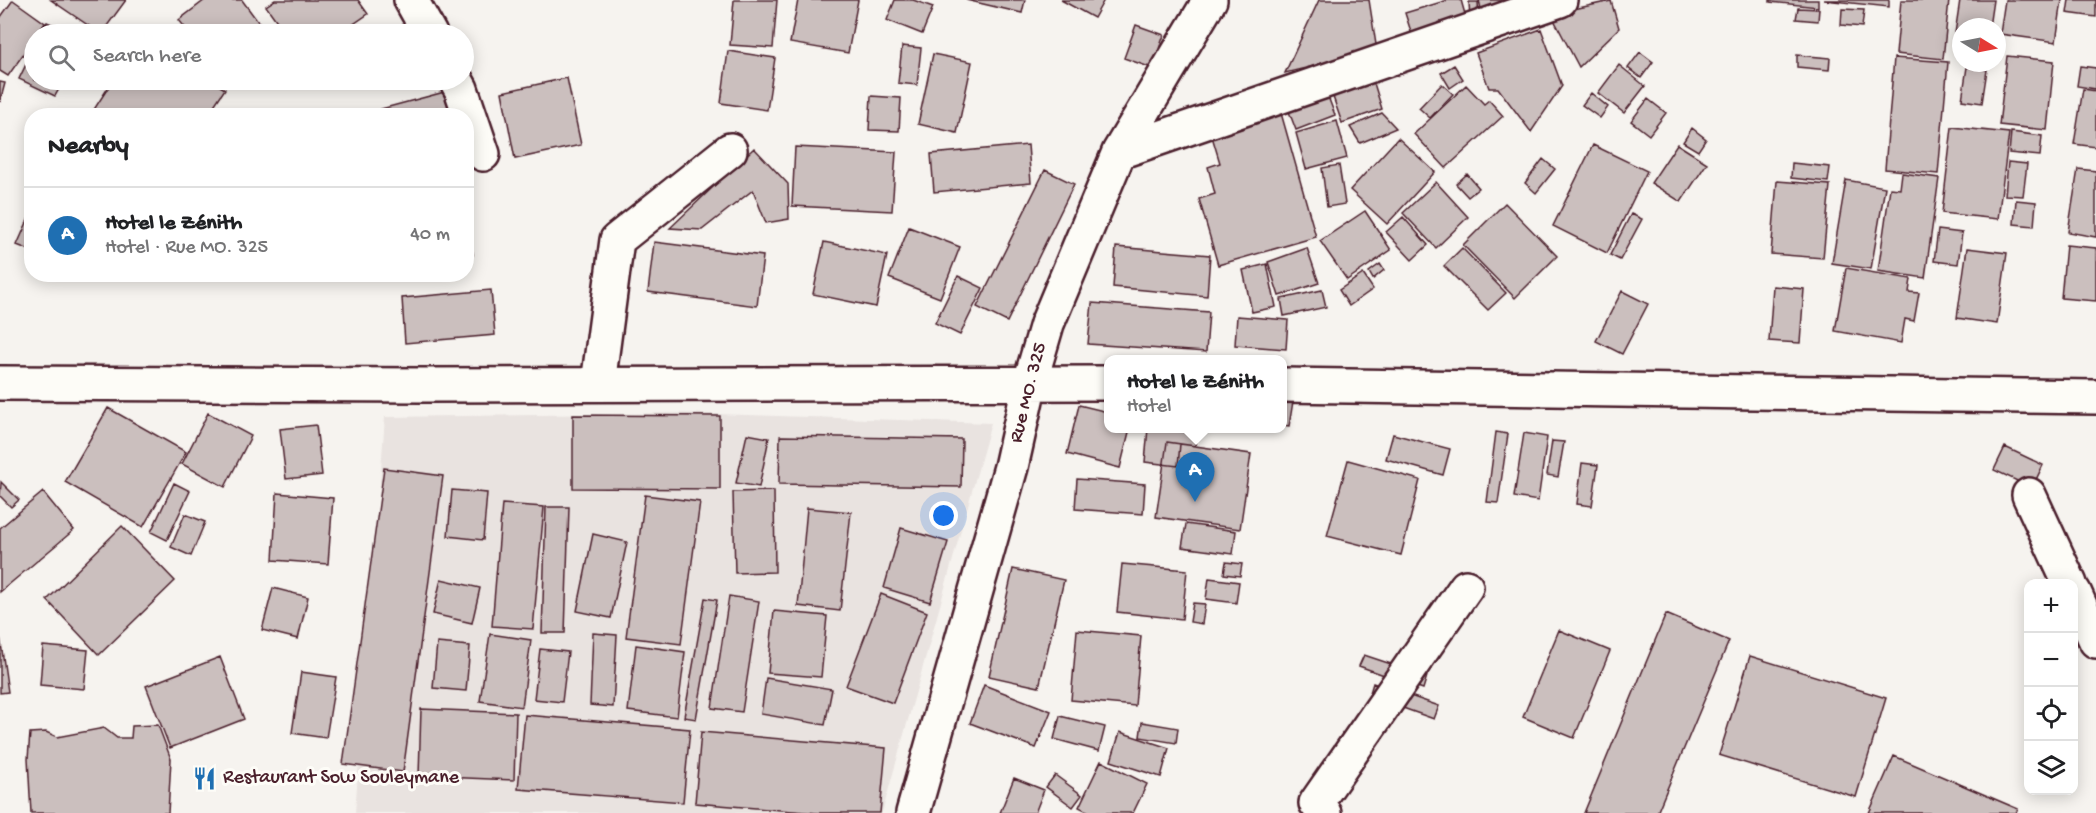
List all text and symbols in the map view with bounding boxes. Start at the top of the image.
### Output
north arrow [1952,18,2006,72]
search box [24,24,474,90]
icon: search [45,41,78,74]
text: Search here [93,44,201,70]
text: Nearby [48,132,129,163]
text: Hotel le Zénith [105,211,242,237]
text: A [62,224,73,247]
text: 40 m [410,224,450,247]
text: Hotel · Rue MO. 325 [105,237,268,260]
street label: Rue MO. 325 [1005,340,1053,446]
popup [1104,355,1287,433]
text: Hotel le Zénith [1127,370,1264,396]
text: Hotel [1127,396,1171,419]
pin: A [1176,452,1214,502]
your location [929,501,958,530]
map controls [2024,579,2078,795]
button: + [2024,579,2078,633]
button: − [2024,633,2078,687]
button: locate [2024,687,2078,741]
button: layers [2024,741,2078,795]
restaurant icon: Restaurant Sow Souleymane [192,765,218,791]
place label: Restaurant Sow Souleymane [223,767,460,790]

